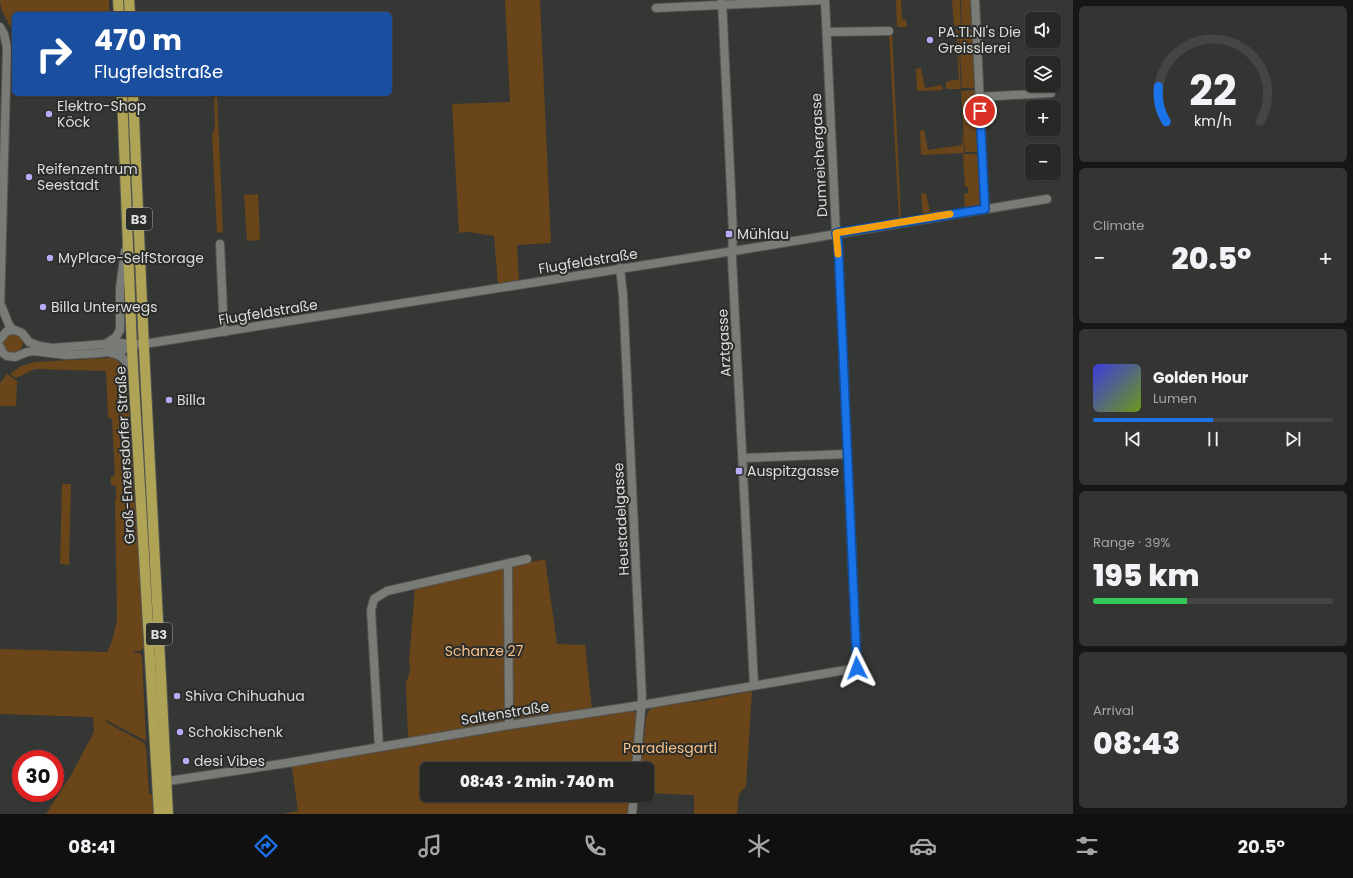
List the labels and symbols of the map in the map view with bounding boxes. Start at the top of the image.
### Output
place label: PA.TI.NI's Die Greisslerei [938,22,1021,58]
marker: PA.TI.NI's Die Greisslerei [925,35,935,45]
street label: Dumreichergasse [806,92,832,218]
pin [963,94,997,128]
place label: Elektro-Shop Köck [57,96,146,132]
marker: Elektro-Shop Köck [44,109,54,119]
place label: Reifenzentrum Seestadt [37,159,138,195]
marker: Reifenzentrum Seestadt [24,172,34,182]
road number: B3 [126,208,152,230]
place label: Mühlau [737,224,789,244]
marker: Mühlau [724,229,734,239]
street label: Flugfeldstraße [537,243,639,279]
place label: MyPlace-SelfStorage [58,248,204,268]
marker: MyPlace-SelfStorage [45,253,55,263]
street label: Flugfeldstraße [217,294,319,330]
place label: Billa Unterwegs [51,297,157,317]
marker: Billa Unterwegs [38,302,48,312]
street label: Arztgasse [712,308,736,378]
street label: Groß-Enzersdorfer Straße [110,365,140,544]
place label: Billa [177,390,205,410]
marker: Billa [164,395,174,405]
place label: Auspitzgasse [747,461,840,481]
street label: Heustadelgasse [608,462,634,576]
marker: Auspitzgasse [734,466,744,476]
road number: B3 [146,623,172,645]
park label: Schanze 27 [445,641,524,661]
position arrow [836,647,878,689]
place label: Shiva Chihuahua [185,686,305,706]
marker: Shiva Chihuahua [172,691,182,701]
street label: Saltenstraße [459,696,551,730]
place label: Schokischenk [188,722,284,742]
marker: Schokischenk [175,727,185,737]
park label: Paradiesgartl [623,738,717,758]
speed limit sign: 30 [12,750,64,802]
place label: desi Vibes [194,751,265,771]
marker: desi Vibes [181,756,191,766]

